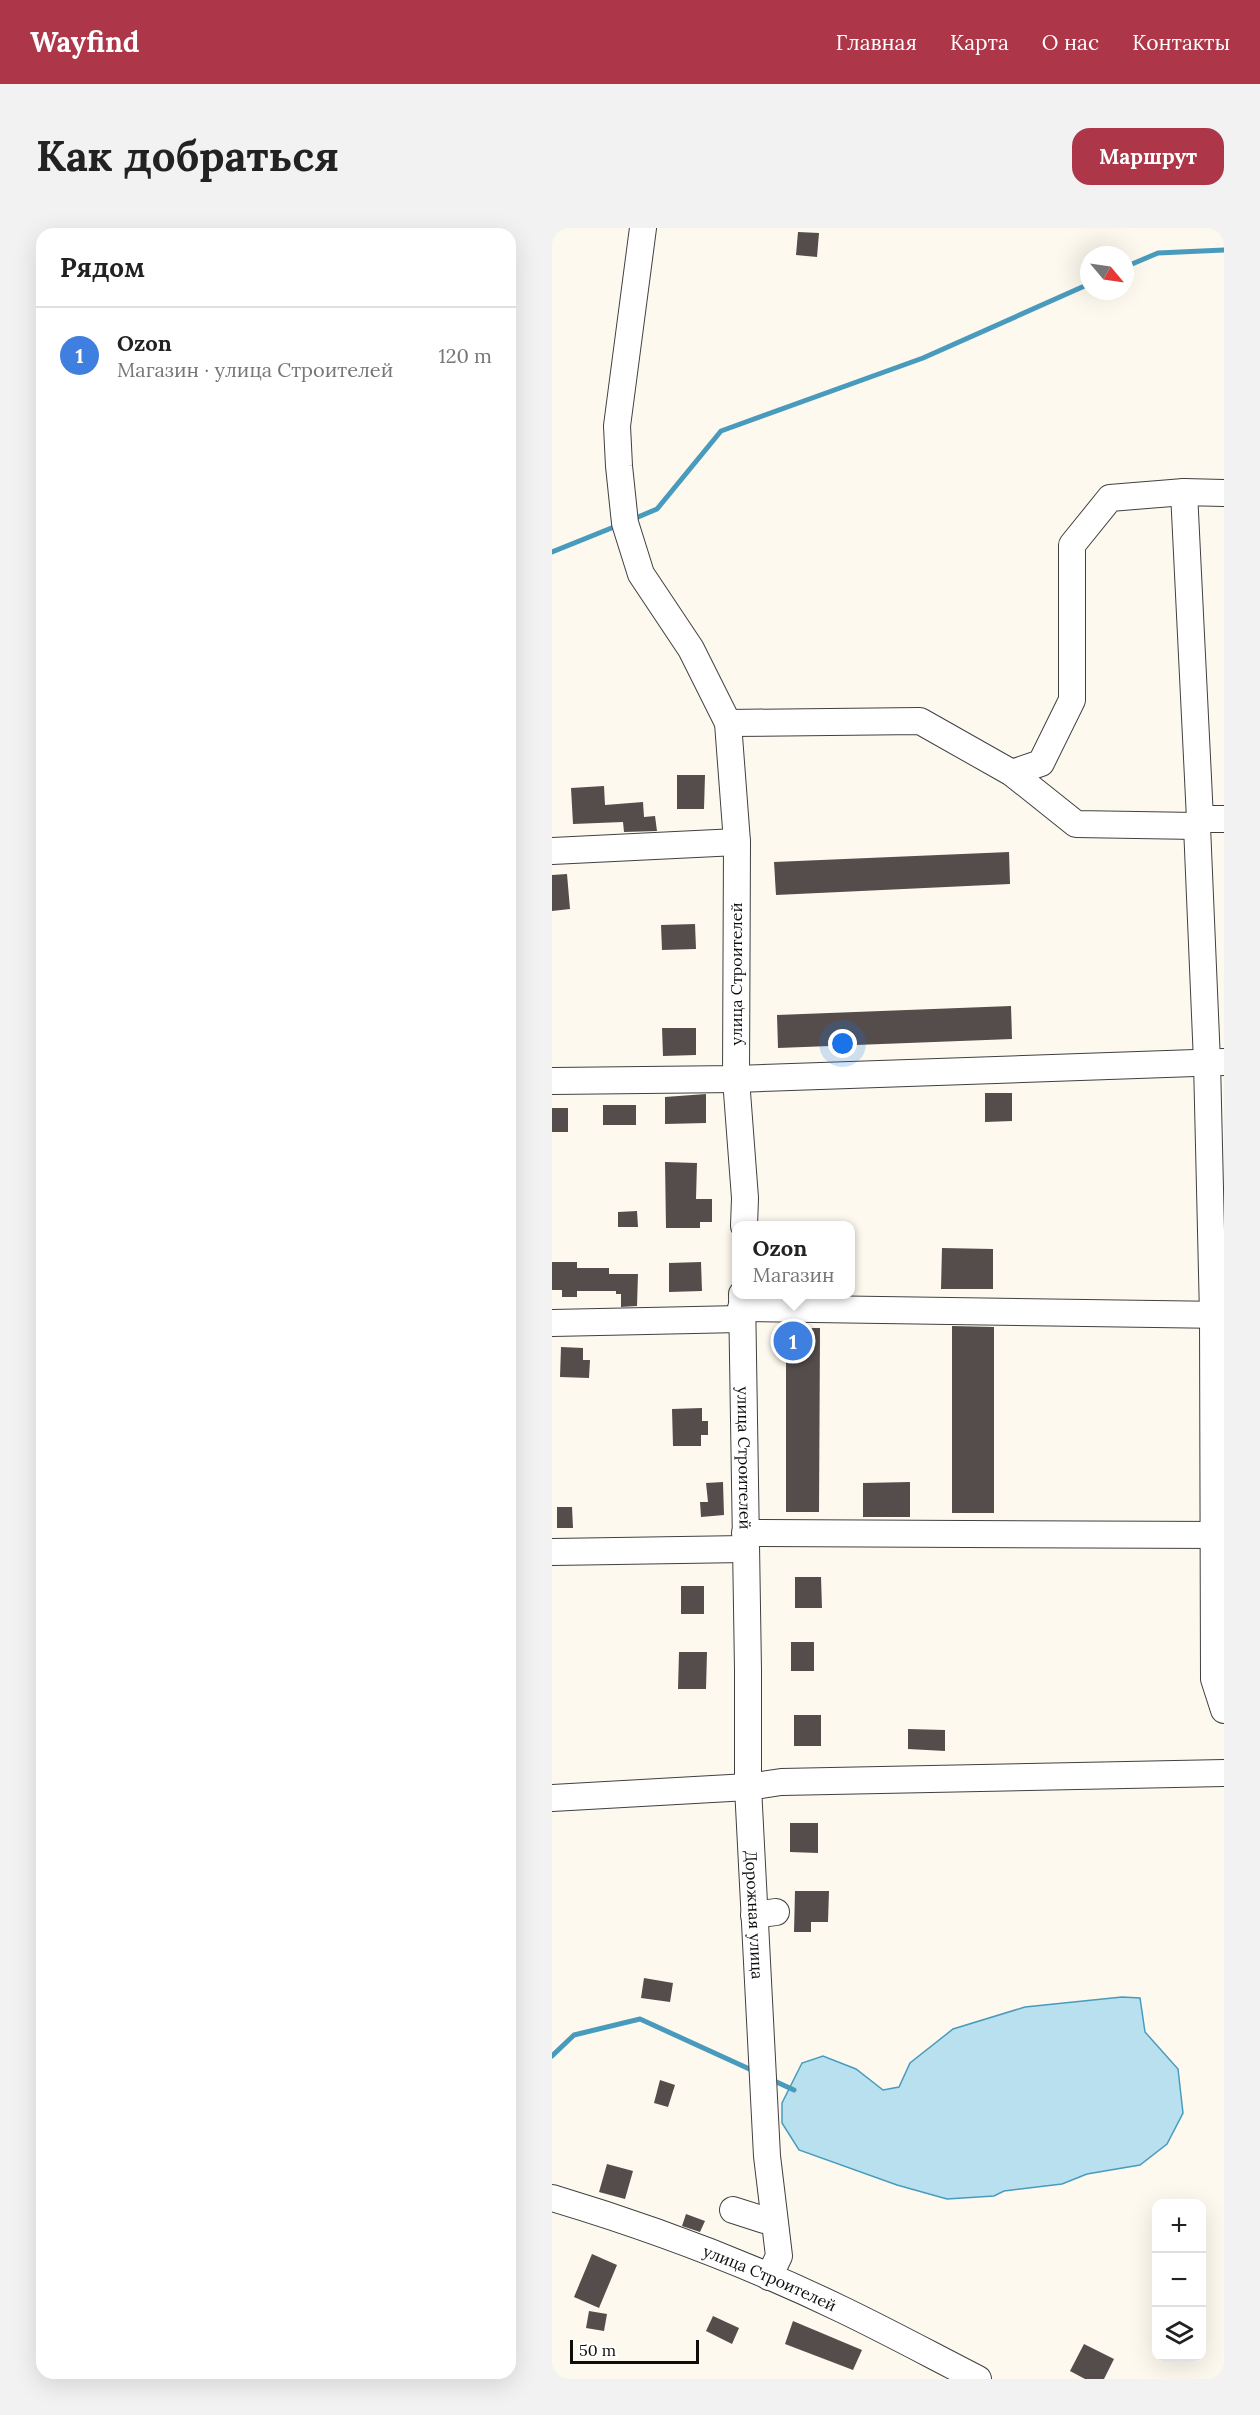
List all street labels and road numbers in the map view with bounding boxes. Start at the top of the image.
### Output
street label: улица Строителей [726,902,746,1046]
street label: улица Строителей [733,1386,756,1530]
street label: Дорожная улица [741,1850,768,1980]
street label: улица Строителей [700,2240,840,2315]

